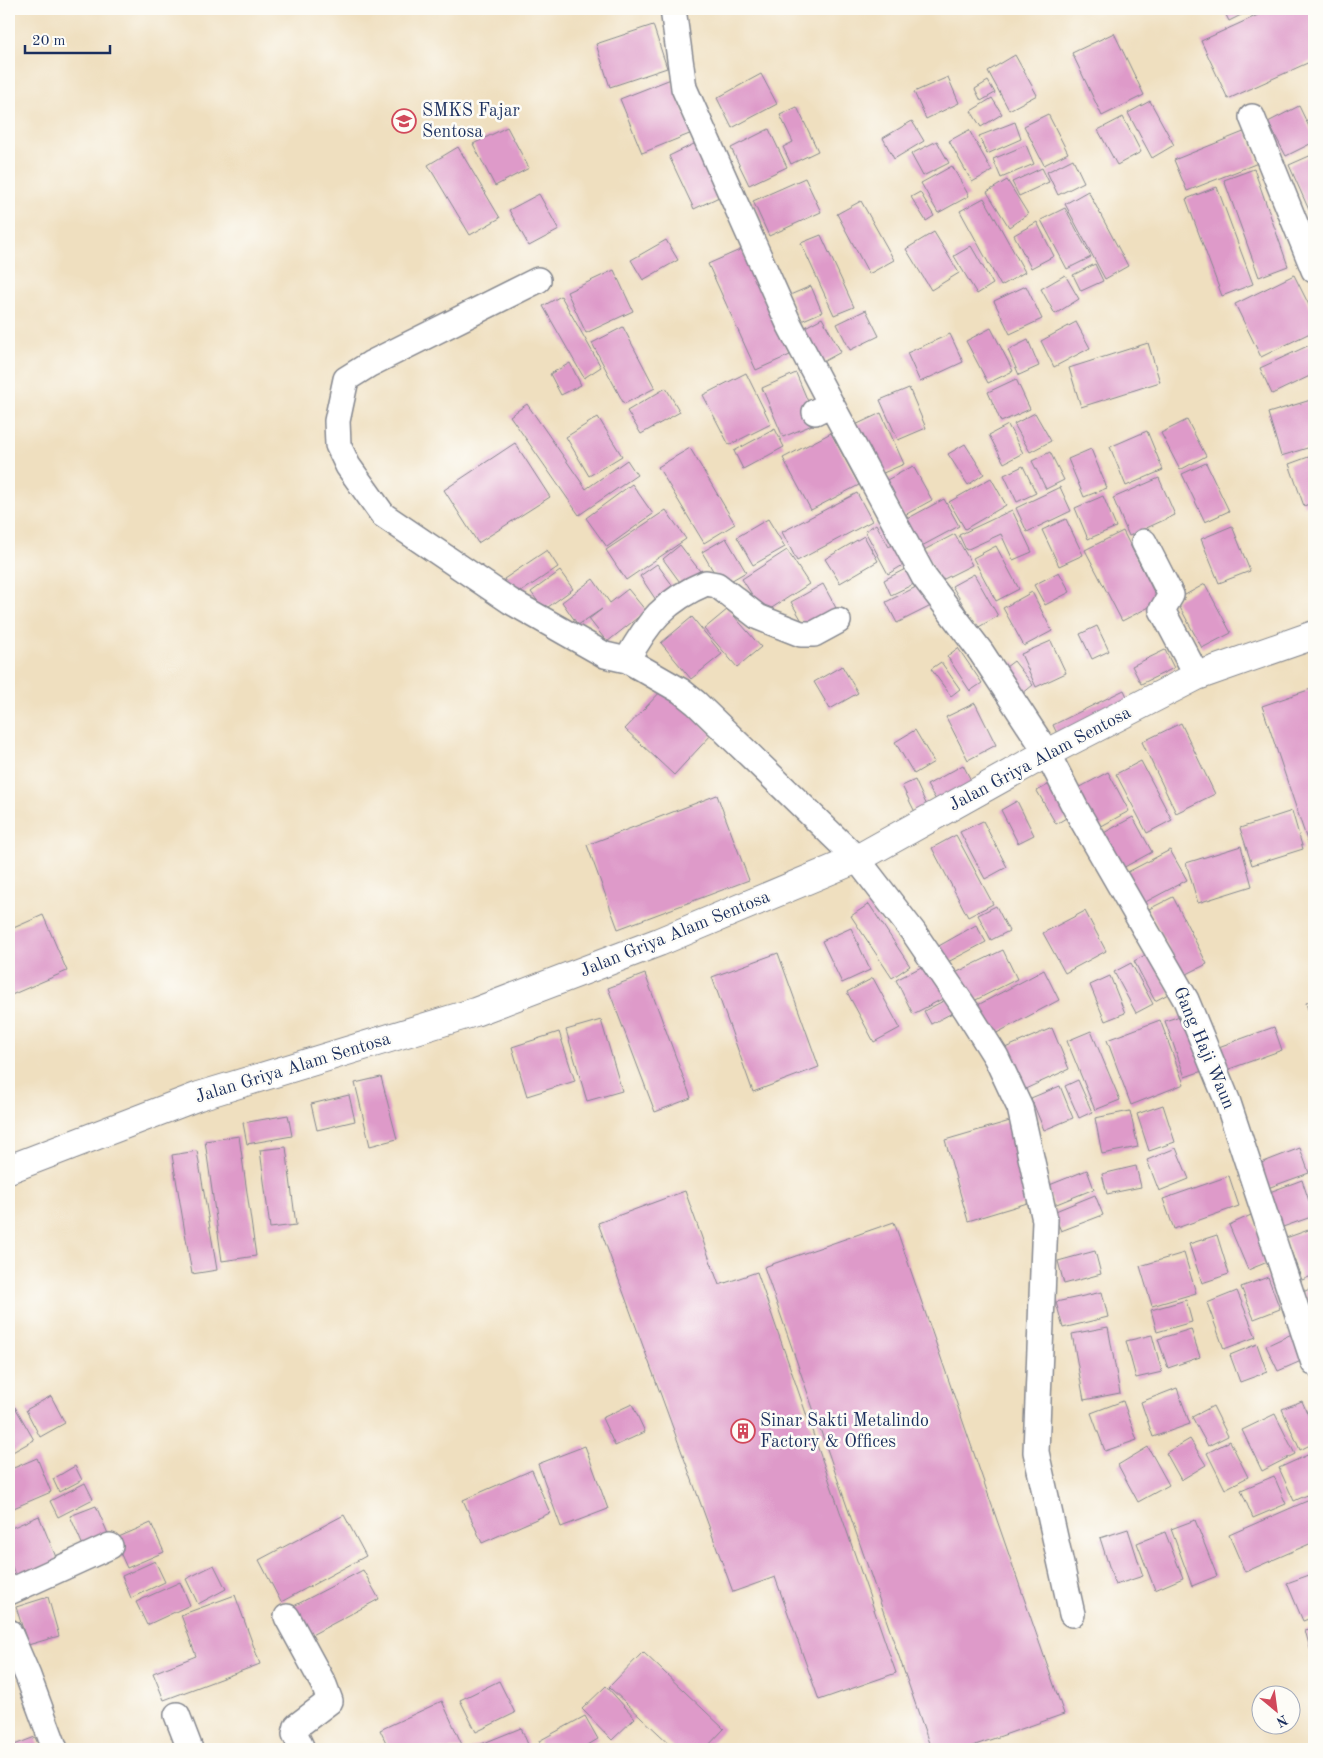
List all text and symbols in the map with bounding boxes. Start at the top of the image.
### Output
scale bar [25,22,110,54]
text: 20 m [32,34,66,49]
place label: SMKS Fajar Sentosa [422,102,521,141]
school or university icon: SMKS Fajar Sentosa [391,108,417,134]
street label: Jalan Griya Alam Sentosa [946,703,1134,815]
street label: Jalan Griya Alam Sentosa [577,888,773,980]
street label: Gang Haji Waun [1170,984,1238,1112]
street label: Jalan Griya Alam Sentosa [193,1030,393,1106]
place label: Sinar Sakti Metalindo Factory & Offices [760,1412,929,1451]
building icon: Sinar Sakti Metalindo Factory & Offices [730,1418,756,1444]
north arrow [1250,1686,1300,1736]
text: N [1273,1712,1290,1729]

